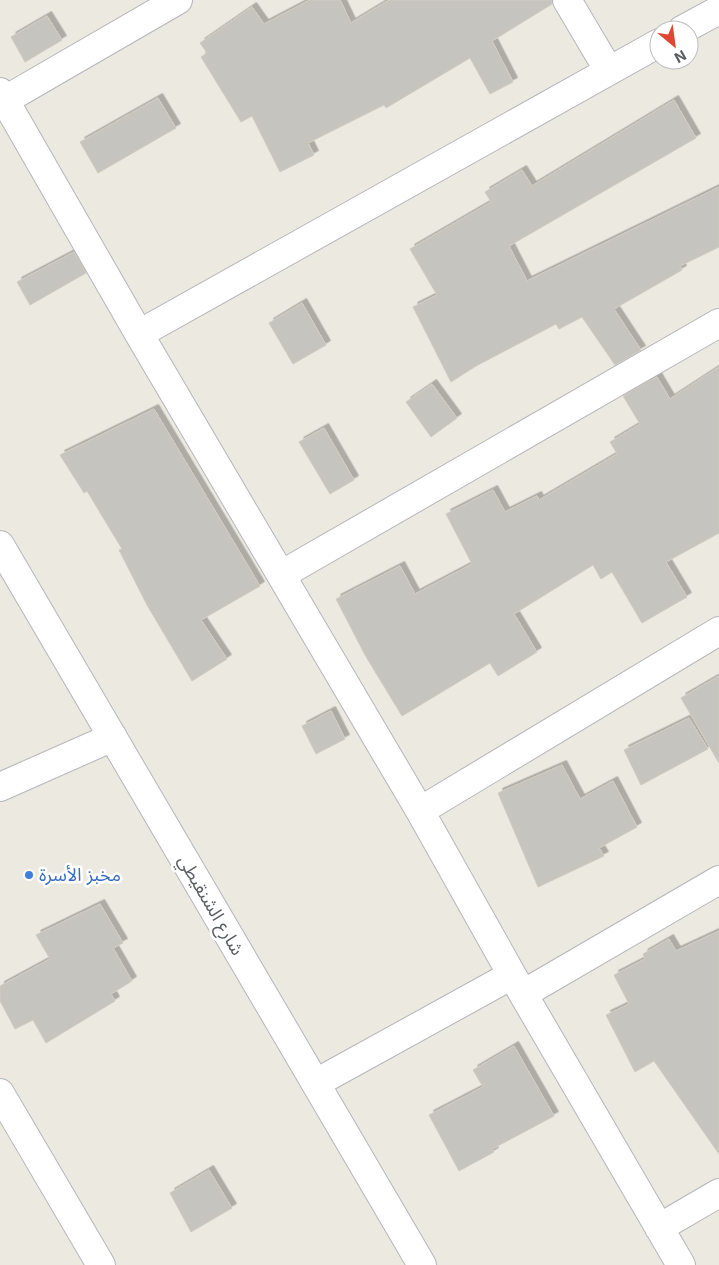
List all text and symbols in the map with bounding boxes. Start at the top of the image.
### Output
north arrow [649,20,699,70]
text: N [672,47,689,67]
street label: شارع الشنقيطي [171,851,249,961]
place label: مخبز الأسرة [39,864,121,886]
marker: مخبز الأسرة [23,869,35,881]

